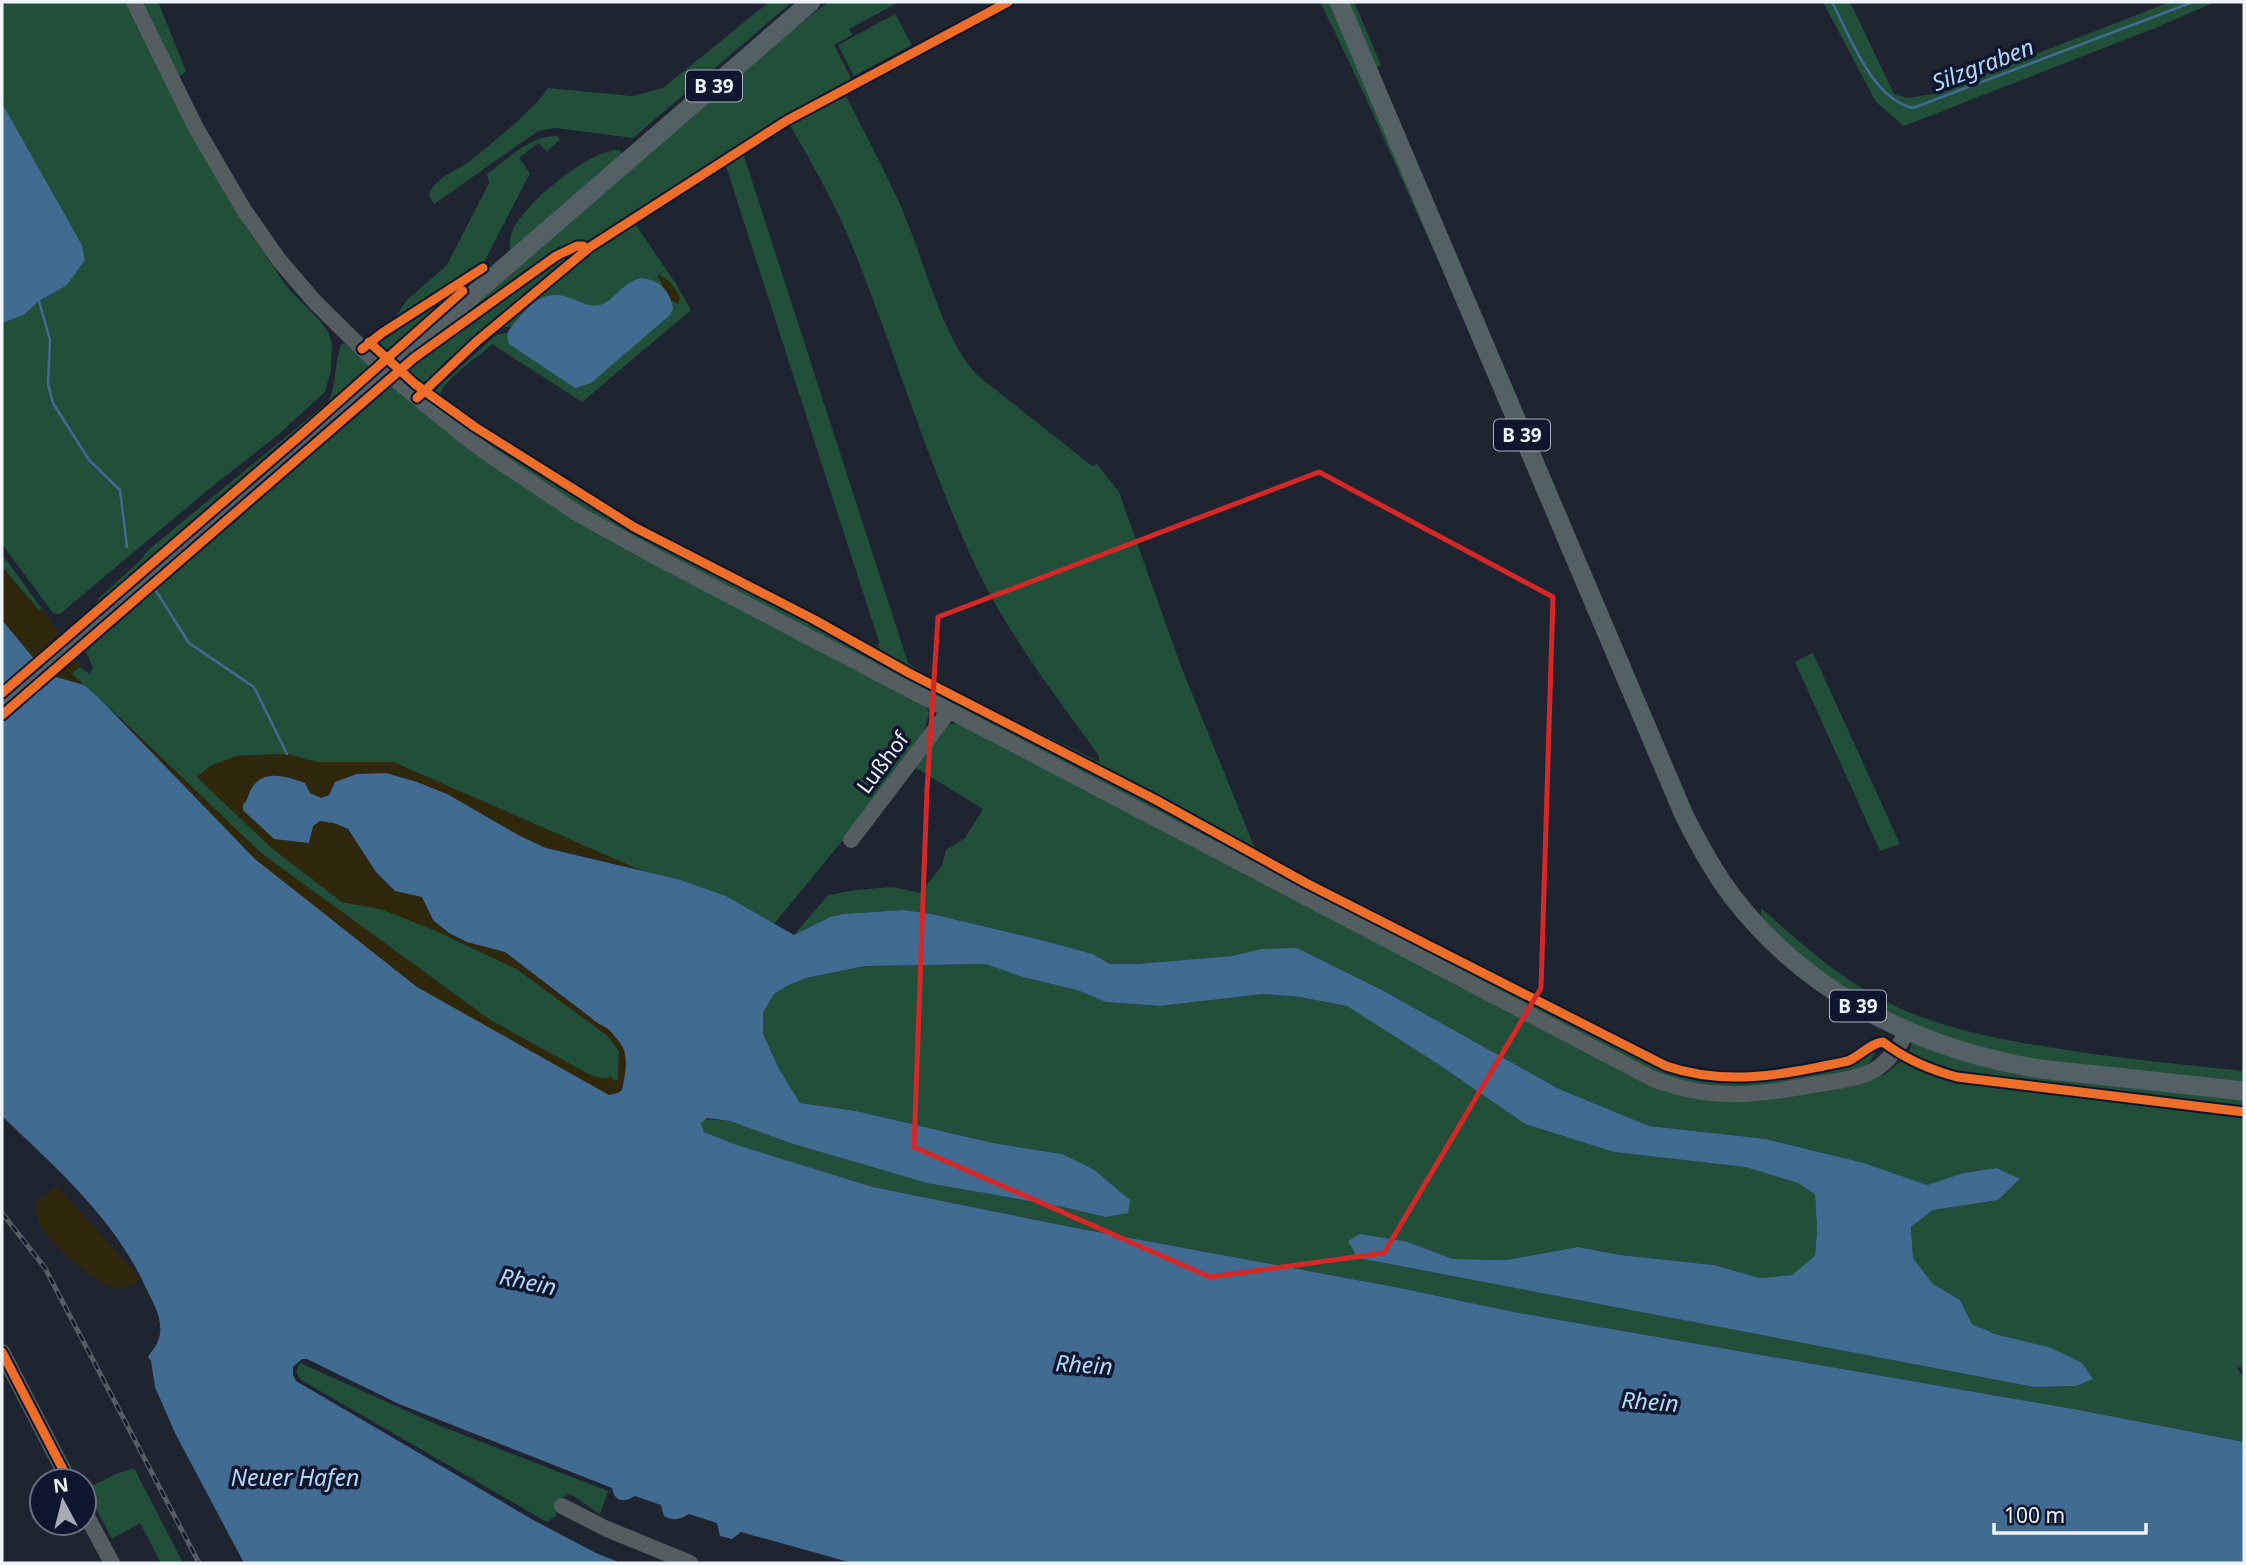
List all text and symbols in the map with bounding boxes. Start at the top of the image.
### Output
water label: Silzgraben [1927,30,2038,98]
road number: B 39 [686,71,742,102]
road number: B 39 [1494,420,1550,450]
street label: Lußhof [850,725,916,799]
road number: B 39 [1830,990,1886,1022]
water label: Rhein [497,1259,560,1303]
water label: Rhein [1054,1346,1114,1382]
water label: Rhein [1620,1383,1680,1419]
water label: Neuer Hafen [231,1461,359,1493]
north arrow [28,1467,98,1537]
text: N [52,1471,70,1499]
scale bar [1994,1492,2146,1536]
text: 100 m [2004,1501,2065,1529]

